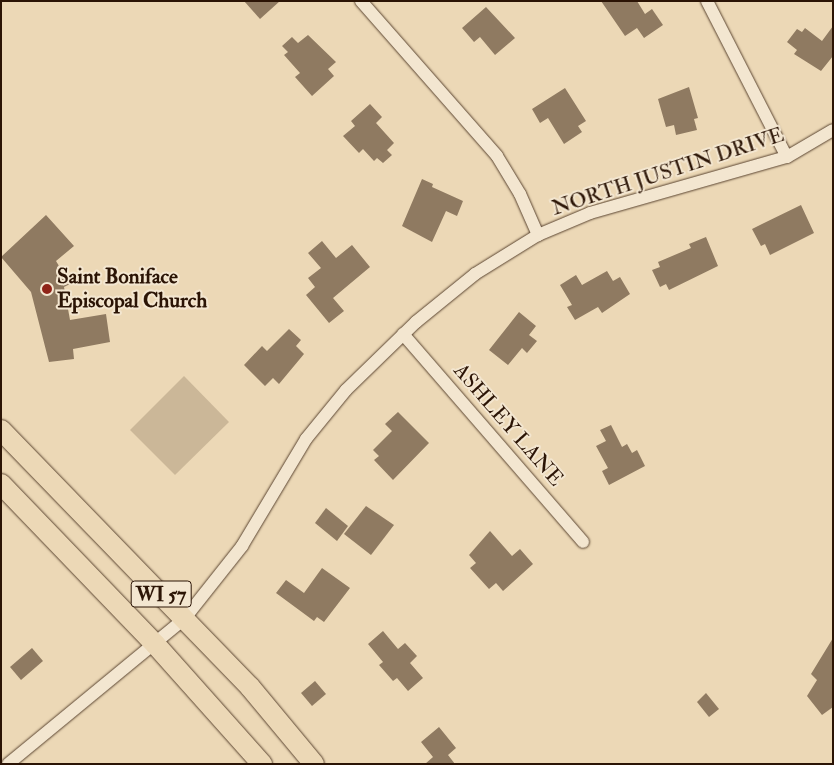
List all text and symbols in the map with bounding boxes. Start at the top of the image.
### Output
street label: NORTH JUSTIN DRIVE [549,123,787,221]
place label: Saint Boniface Episcopal Church [57,264,207,314]
marker: Saint Boniface Episcopal Church [41,283,53,295]
street label: ASHLEY LANE [448,359,568,491]
road number: WI 57 [130,576,192,612]

